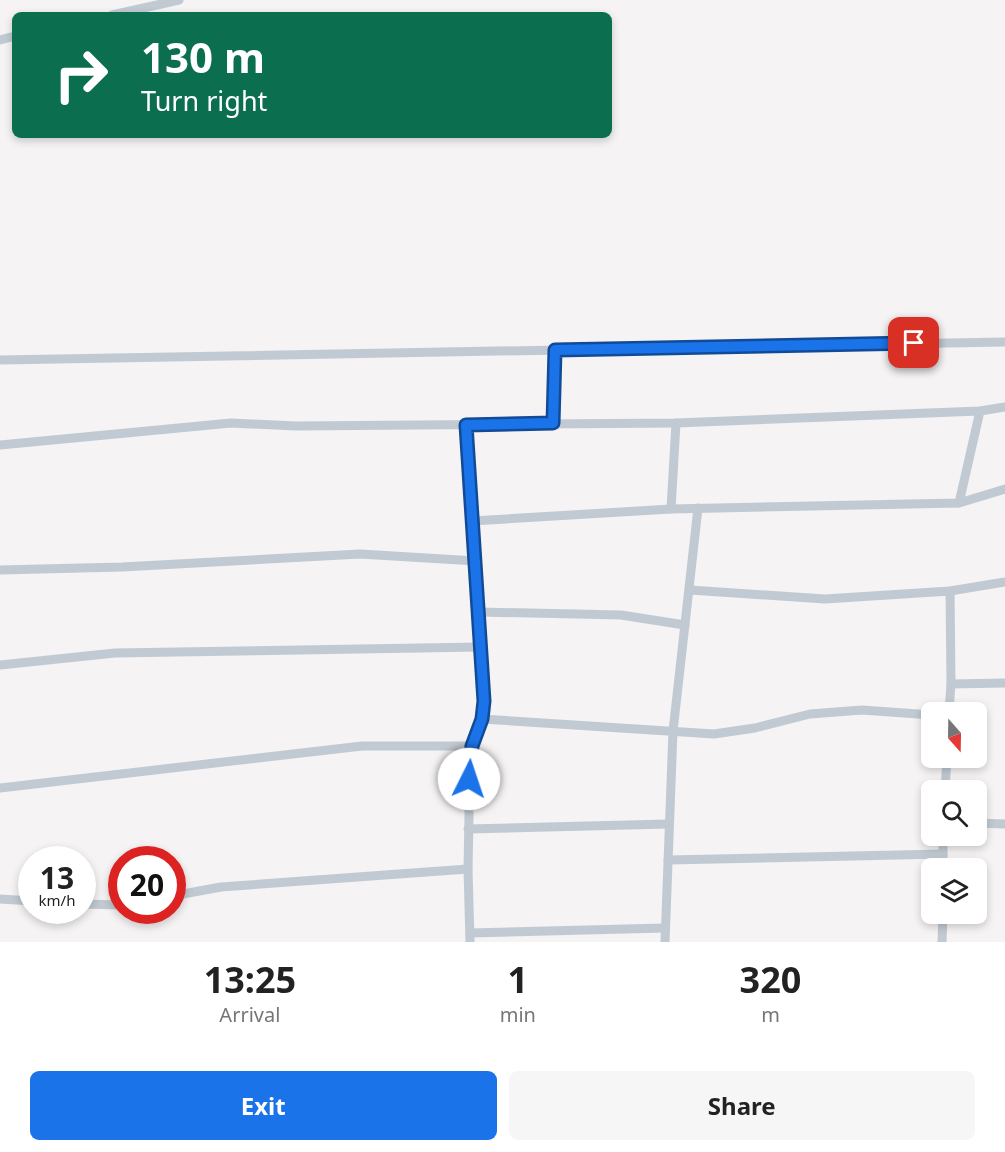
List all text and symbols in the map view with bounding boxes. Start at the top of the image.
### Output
text: 130 m [141,28,265,85]
icon: right [42,36,120,114]
text: Turn right [141,82,267,119]
pin [888,317,939,368]
icon: arrive [897,326,930,359]
north arrow [921,702,987,768]
map controls [921,702,987,924]
position arrow [437,747,501,811]
button: search [921,780,987,846]
speed limit sign: 20 [108,846,186,924]
text: 13 [40,857,74,898]
button: layers [921,858,987,924]
text: km/h [39,890,75,910]
text: 13:25 [204,955,296,1004]
text: 1 [508,955,528,1004]
text: 320 [740,955,801,1004]
text: Arrival [219,1001,280,1028]
text: min [500,1001,536,1028]
text: m [761,1001,780,1028]
button: Exit [30,1071,497,1140]
button: Share [509,1071,975,1140]

